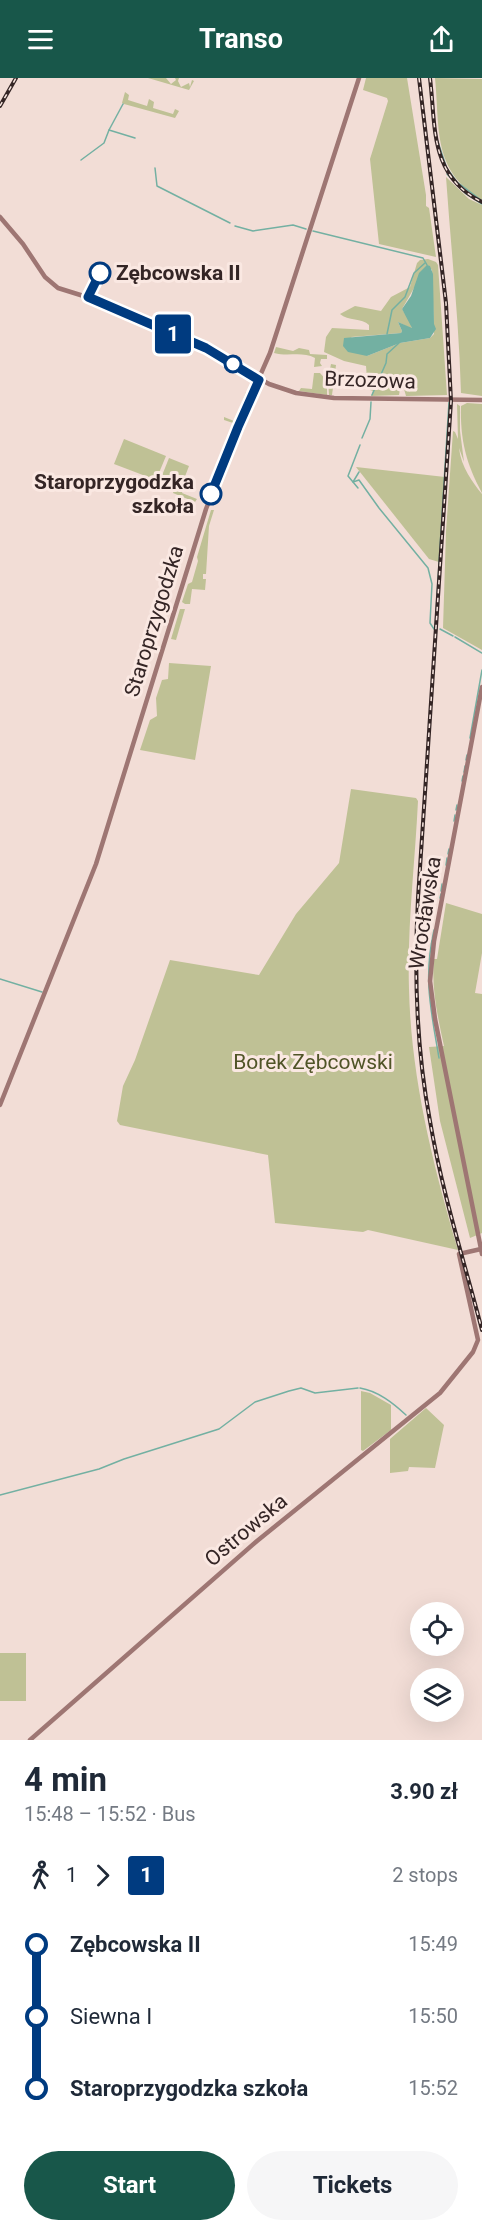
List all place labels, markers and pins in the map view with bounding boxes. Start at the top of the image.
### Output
place label: Zębcowska II [116,261,241,285]
marker: Zębcowska II [89,262,111,284]
unlabelled marker [224,355,242,373]
place label: Staroprzygodzka szkoła [34,470,194,518]
marker: Staroprzygodzka szkoła [200,483,222,505]

